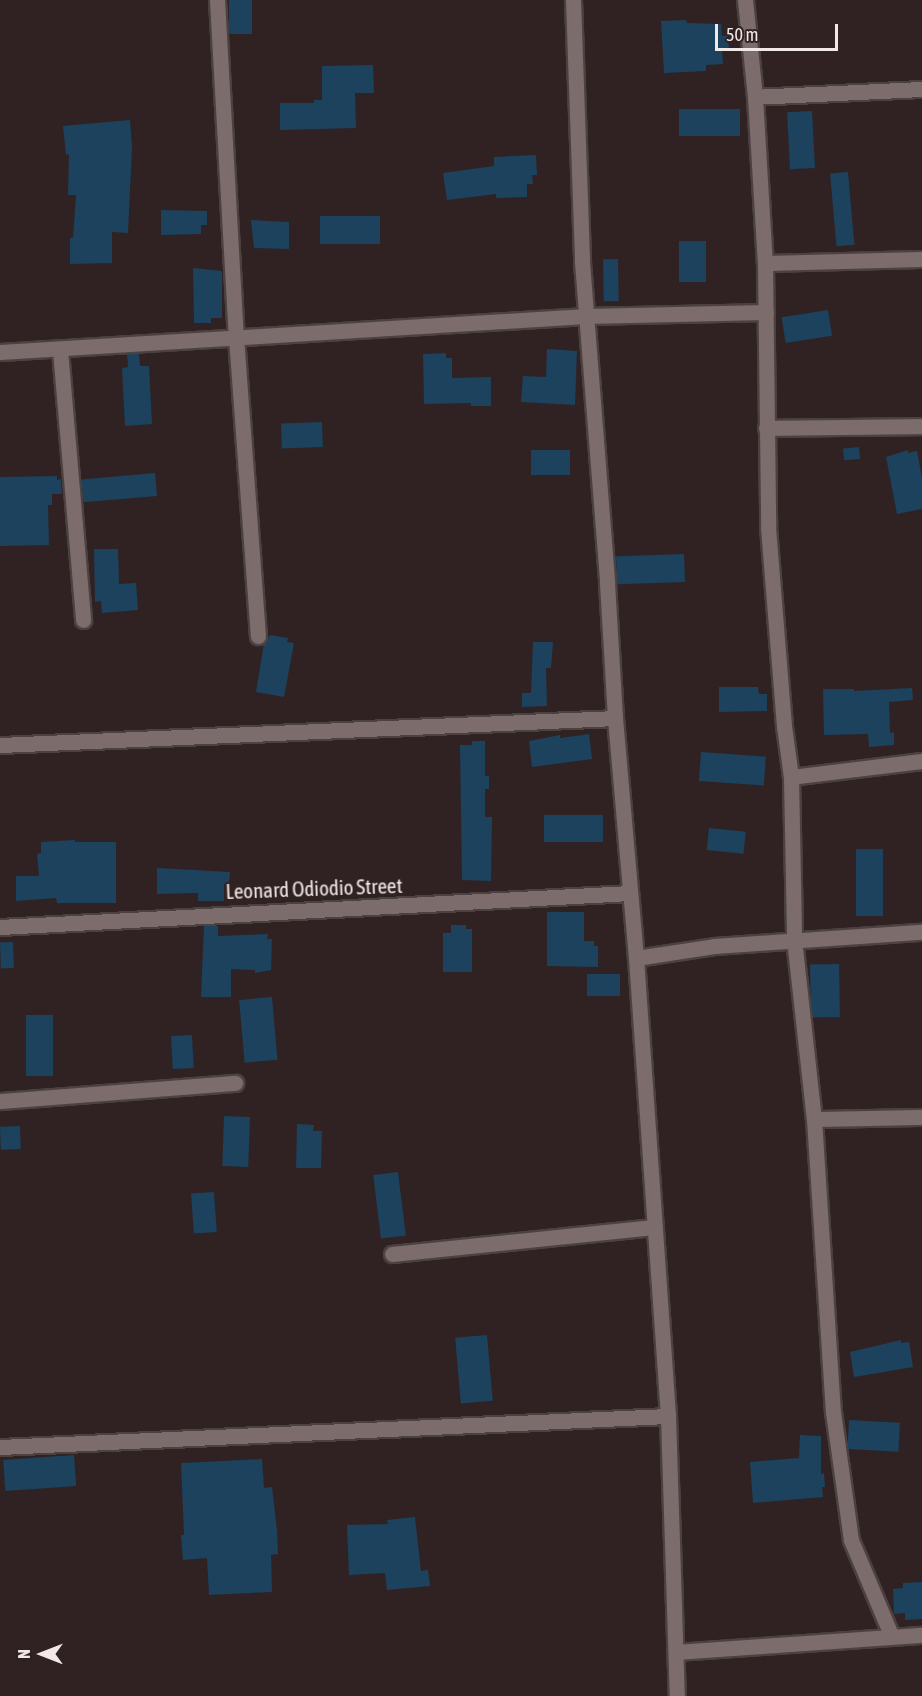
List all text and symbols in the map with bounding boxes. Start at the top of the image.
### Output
scale bar [718,12,841,50]
text: 50 m [726,24,758,45]
street label: Leonard Odiodio Street [225,872,403,904]
north arrow [12,1624,72,1684]
text: N [15,1649,33,1659]

